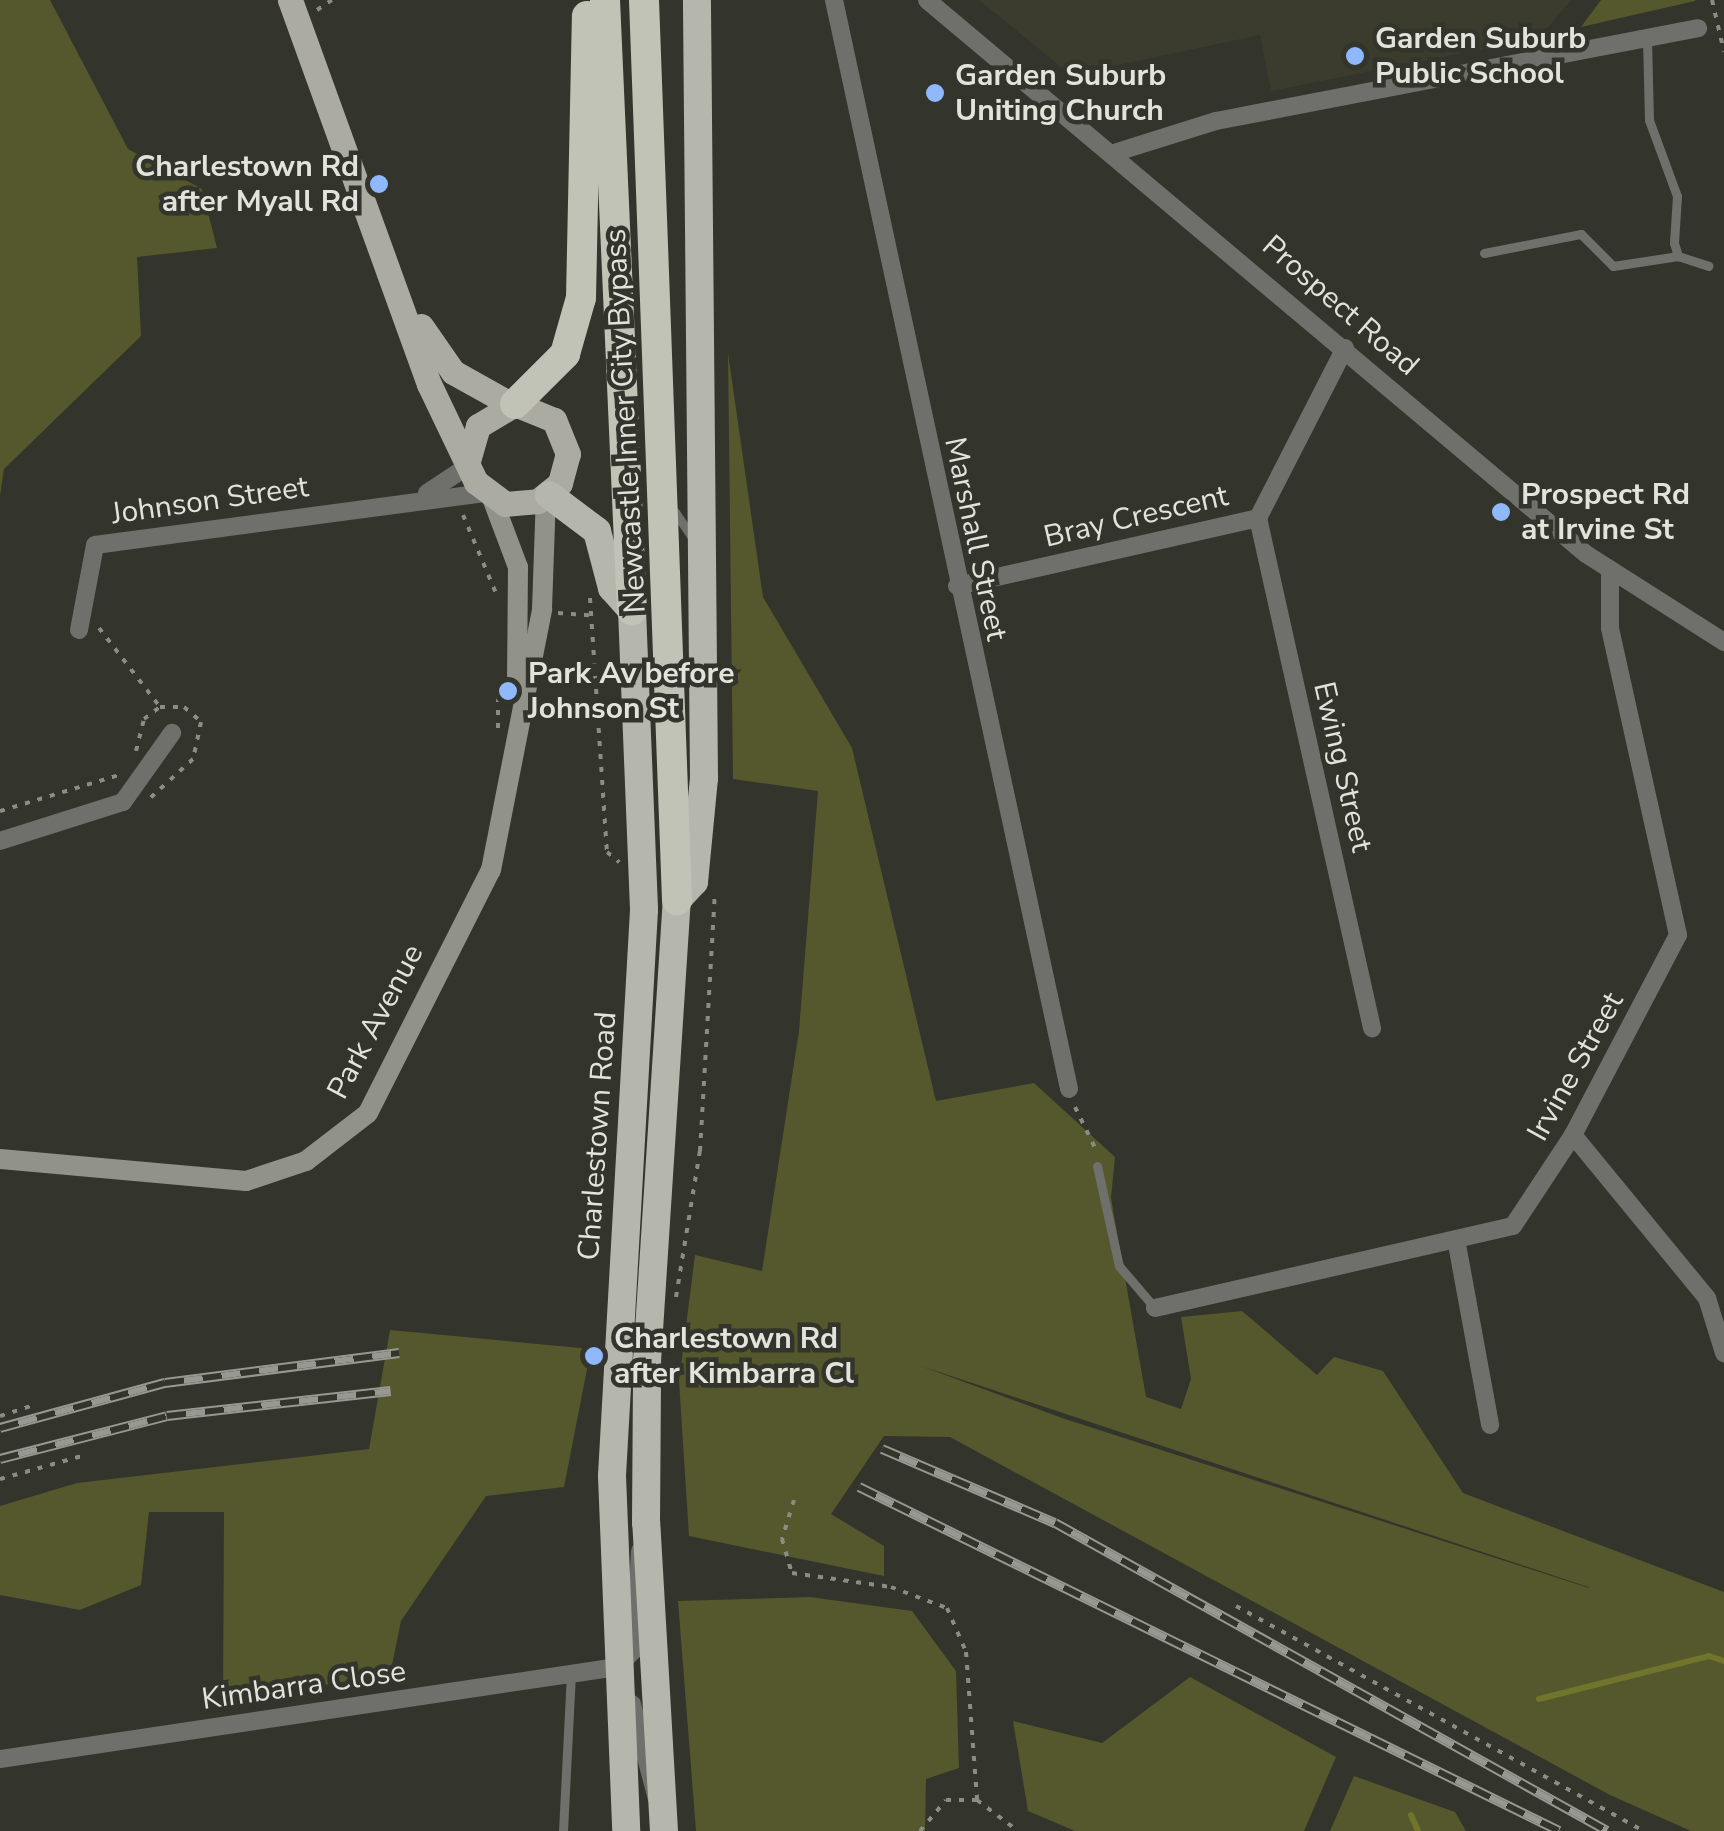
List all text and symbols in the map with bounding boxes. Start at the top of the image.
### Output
place label: Garden Suburb Public School [1375,21,1586,92]
marker: Garden Suburb Public School [1344,45,1366,67]
place label: Garden Suburb Uniting Church [955,58,1166,128]
marker: Garden Suburb Uniting Church [924,82,946,104]
place label: Charlestown Rd after Myall Rd [135,149,359,220]
marker: Charlestown Rd after Myall Rd [368,173,390,195]
street label: Newcastle Inner City Bypass [598,228,654,614]
street label: Prospect Road [1254,228,1426,384]
street label: Marshall Street [936,434,1014,644]
street label: Johnson Street [109,469,311,533]
place label: Prospect Rd at Irvine St [1521,477,1690,548]
street label: Bray Crescent [1040,478,1232,556]
marker: Prospect Rd at Irvine St [1490,501,1512,523]
place label: Park Av before Johnson St [528,656,734,726]
street label: Ewing Street [1305,678,1379,856]
marker: Park Av before Johnson St [497,680,519,702]
street label: Park Avenue [320,939,432,1105]
street label: Irvine Street [1520,986,1632,1148]
street label: Charlestown Road [571,1010,625,1262]
place label: Charlestown Rd after Kimbarra Cl [614,1321,854,1392]
marker: Charlestown Rd after Kimbarra Cl [583,1345,605,1367]
street label: Kimbarra Close [200,1654,408,1718]

